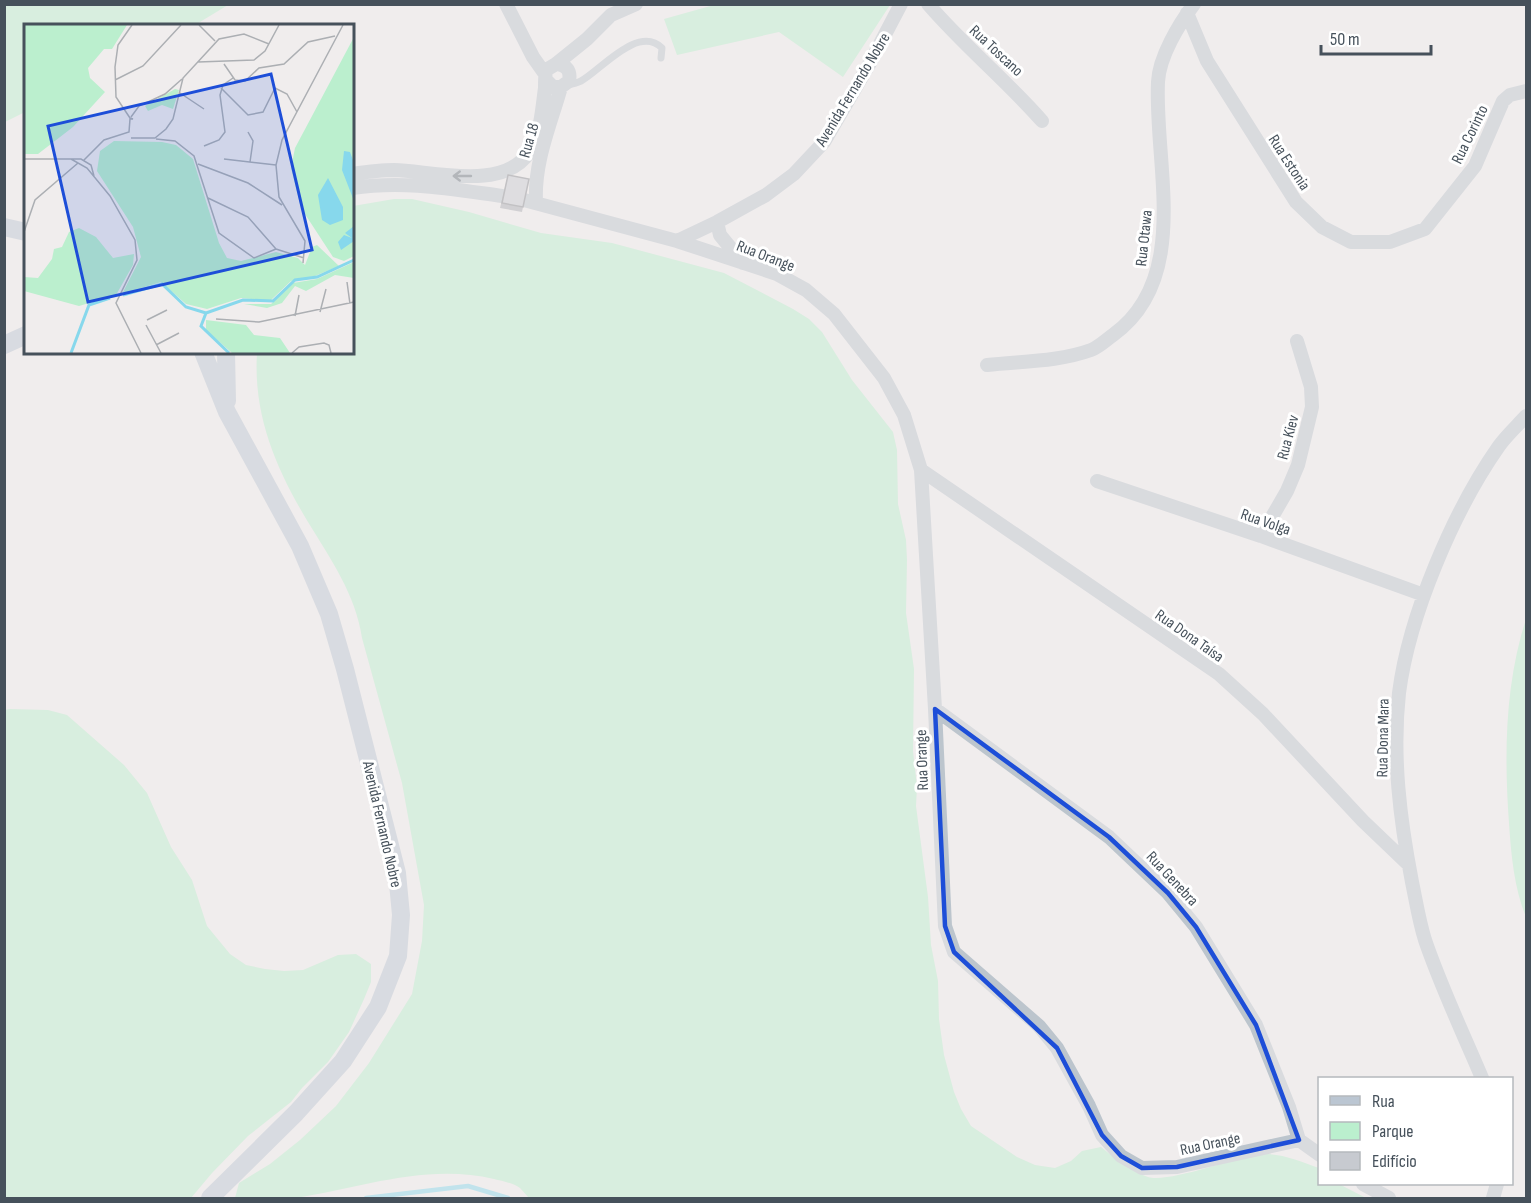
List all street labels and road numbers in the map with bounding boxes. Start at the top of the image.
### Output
street label: Rua Toscano [965,21,1027,81]
street label: Avenida Fernando Nobre [811,30,895,151]
street label: Rua Corinto [1448,102,1493,167]
street label: Rua 18 [515,121,543,160]
street label: Rua Estonia [1264,131,1314,194]
street label: Rua Otawa [1132,209,1157,267]
street label: Rua Orange [734,237,797,276]
street label: Rua Kiev [1273,413,1304,462]
street label: Rua Volga [1238,505,1293,540]
street label: Rua Dona Taísa [1151,606,1227,667]
street label: Rua Dona Mara [1373,698,1394,778]
street label: Rua Orange [912,729,933,791]
street label: Avenida Fernando Nobre [358,758,405,889]
street label: Rua Genebra [1142,848,1202,910]
street label: Rua Orange [1179,1129,1242,1160]

